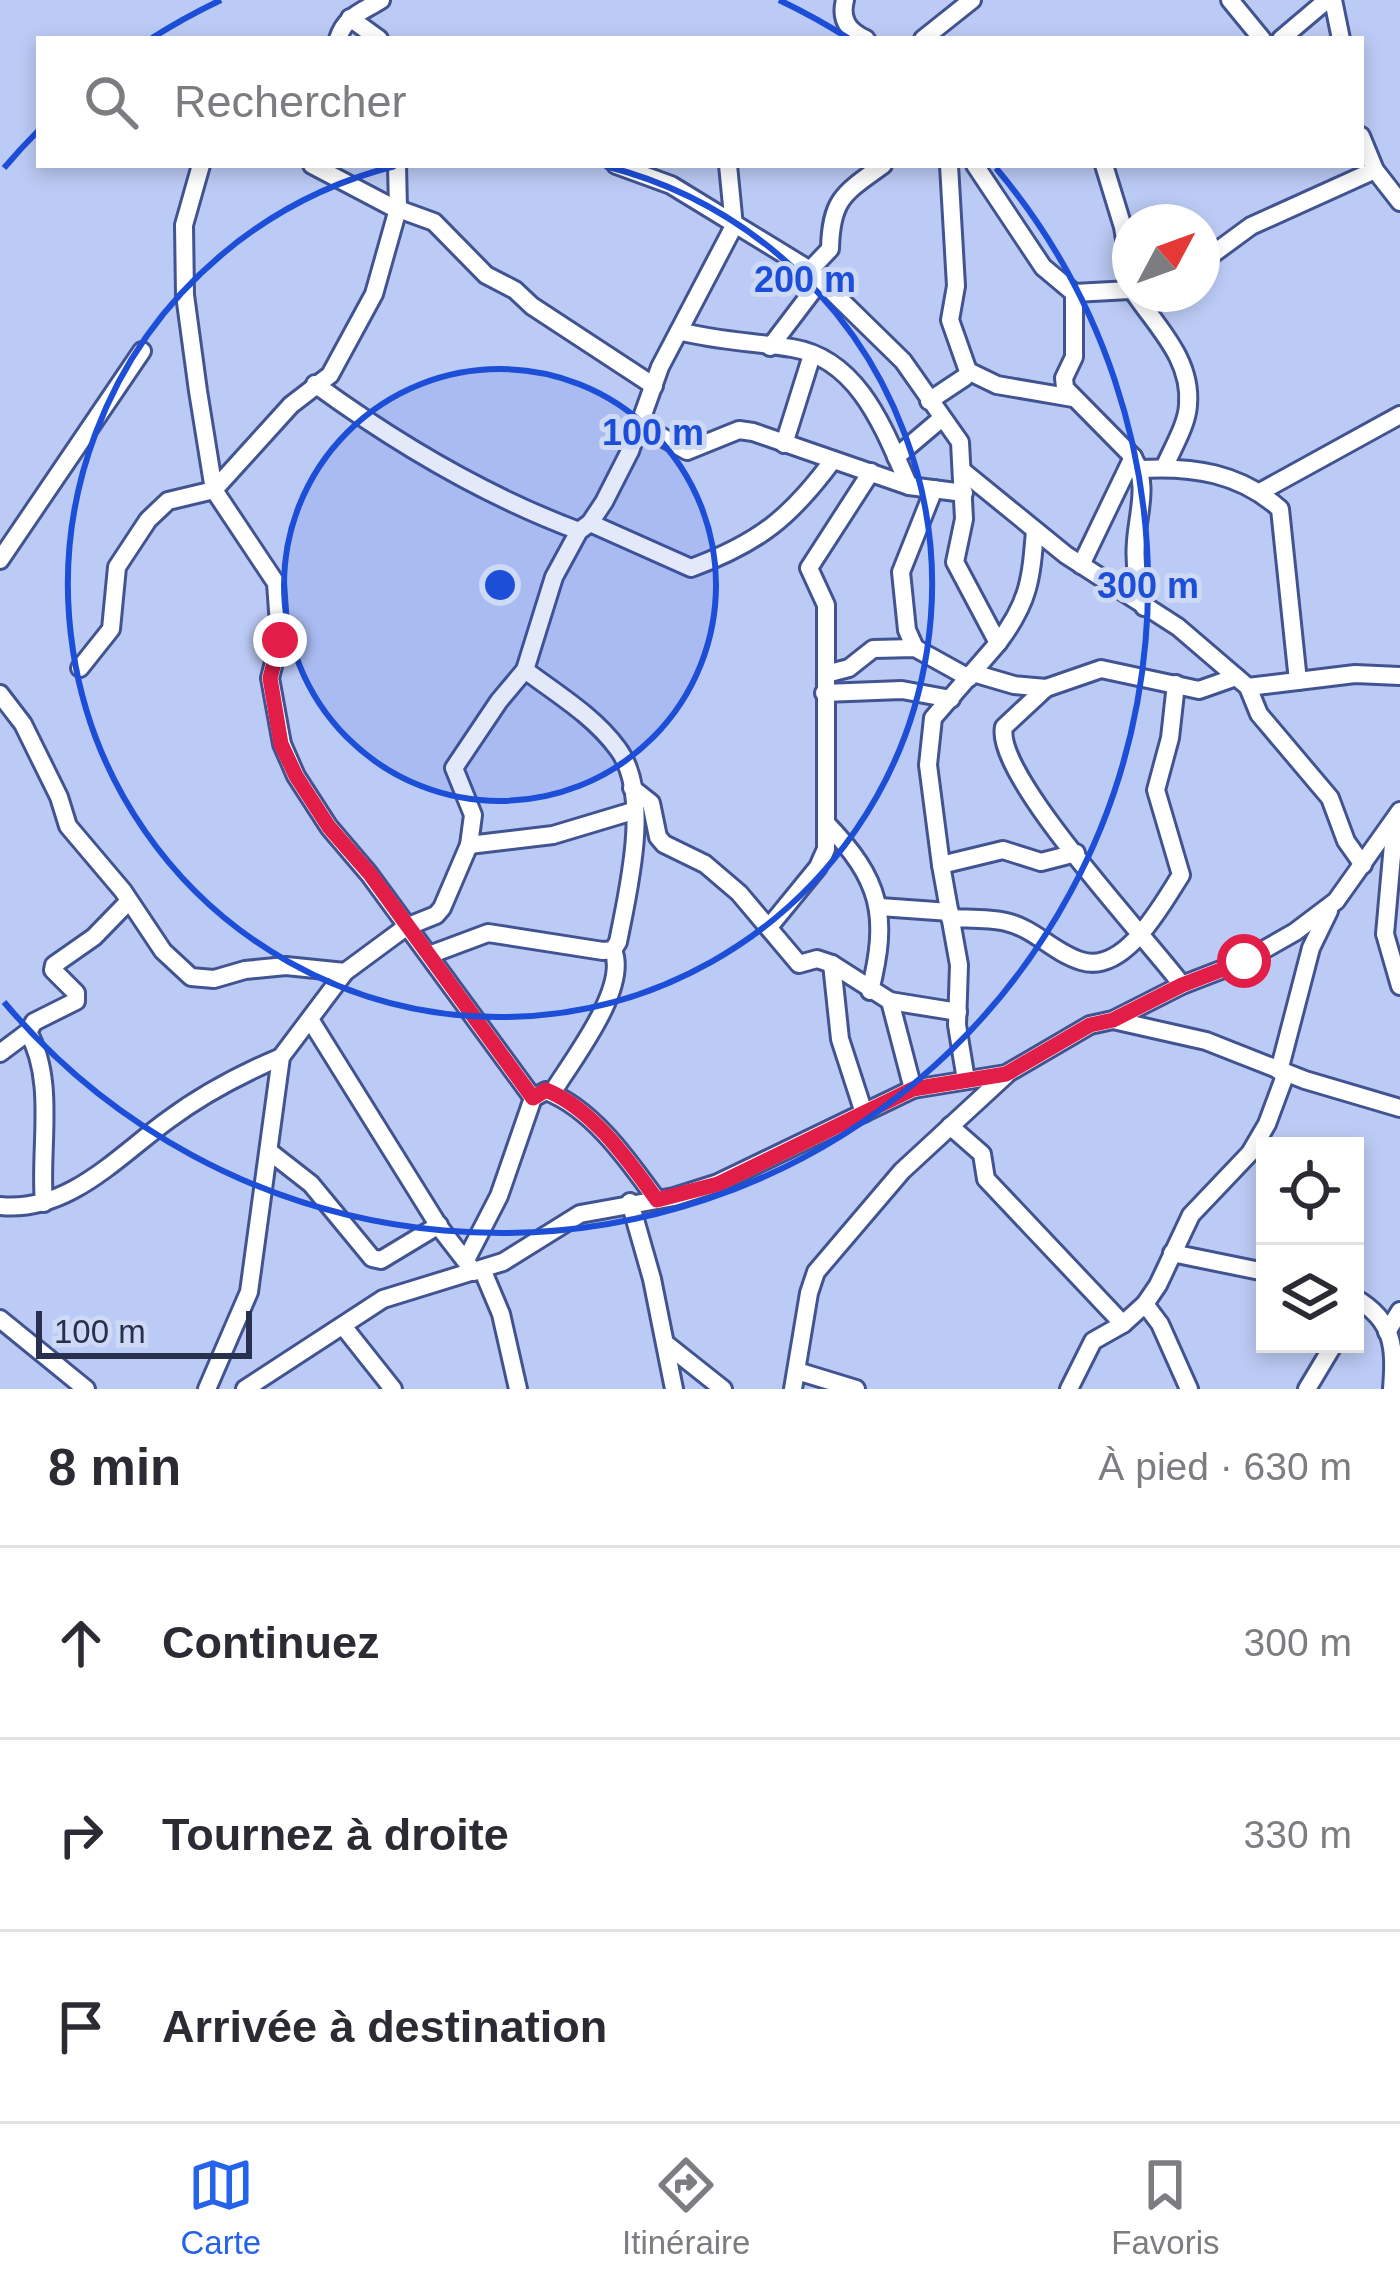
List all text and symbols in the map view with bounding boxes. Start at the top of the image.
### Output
search box [36,36,1364,168]
icon: search [78,69,144,135]
text: Rechercher [174,76,407,127]
north arrow [1112,204,1220,312]
text: 200 m [754,259,856,300]
text: 100 m [602,412,704,453]
centre of rings [479,564,521,606]
text: 300 m [1097,565,1199,606]
route end [253,613,307,667]
route start [1217,934,1271,988]
map controls [1256,1137,1364,1353]
button: locate [1256,1137,1364,1245]
button: layers [1256,1245,1364,1353]
scale bar [36,1305,252,1358]
text: 100 m [54,1313,146,1350]
text: 8 min [48,1439,181,1496]
text: À pied · 630 m [1098,1445,1352,1488]
icon: ahead [48,1610,114,1676]
text: Continuez [162,1617,379,1668]
text: 300 m [1244,1621,1352,1664]
icon: right [48,1802,114,1868]
text: Tournez à droite [162,1809,509,1860]
text: 330 m [1244,1813,1352,1856]
icon: arrive [48,1994,114,2060]
text: Arrivée à destination [162,2001,607,2052]
tab: Carte [180,2152,261,2262]
tab: Itinéraire [622,2152,750,2262]
tab: Favoris [1111,2152,1220,2262]

